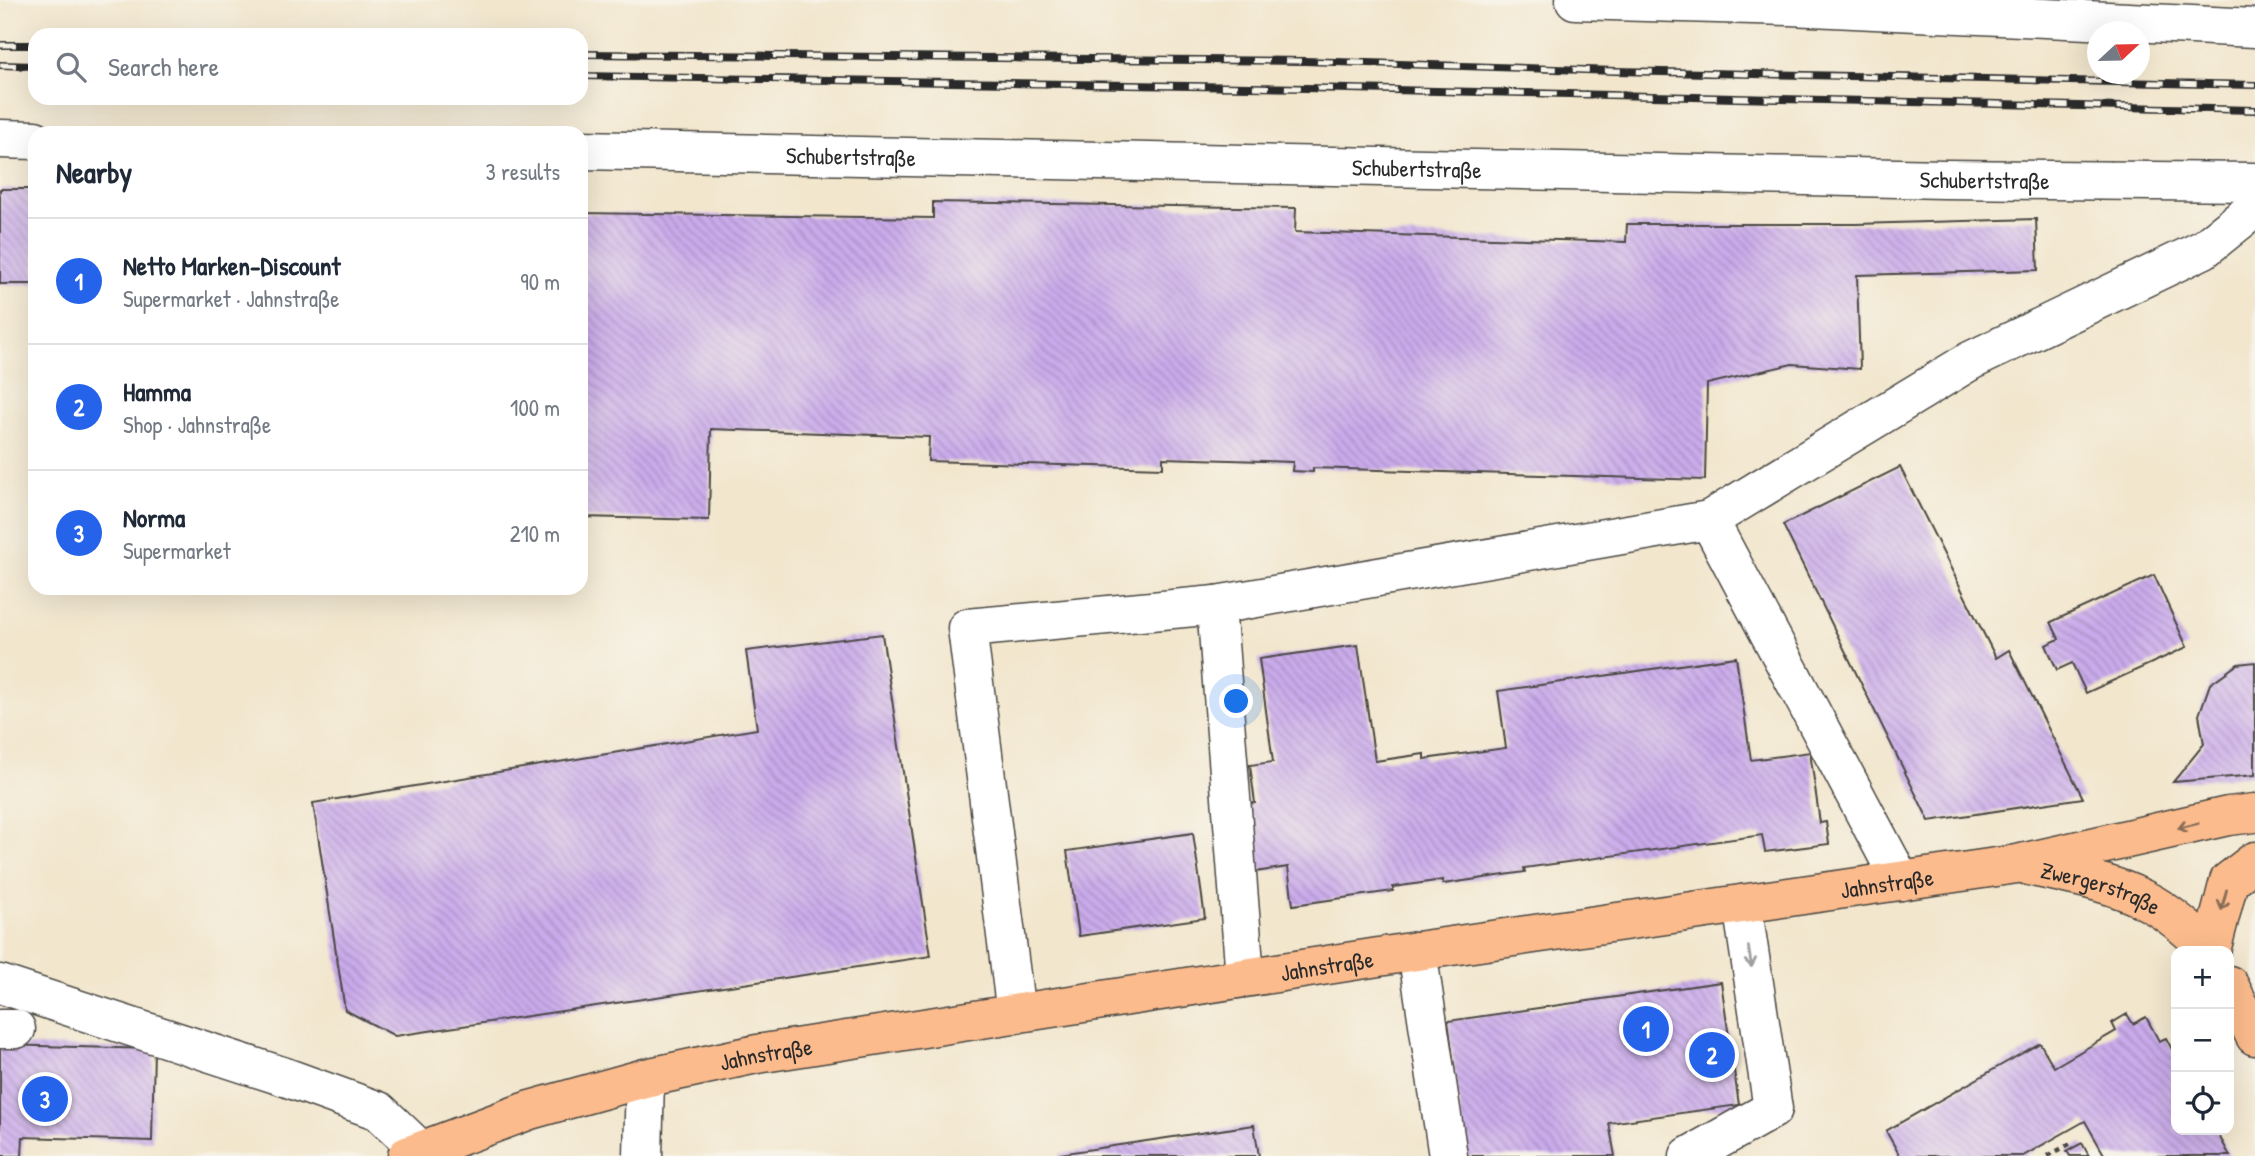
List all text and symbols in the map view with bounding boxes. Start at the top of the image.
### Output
north arrow [2087,21,2150,84]
search box [28,28,588,105]
icon: search [52,48,90,86]
text: Search here [108,49,219,84]
street label: Schubertstraße [786,139,916,173]
street label: Schubertstraße [1352,151,1482,185]
text: Nearby [56,152,132,192]
text: 3 results [485,156,560,187]
street label: Schubertstraße [1919,163,2050,196]
text: Netto Marken-Discount [123,248,340,283]
text: 1 [75,266,83,297]
text: 90 m [520,266,560,297]
text: Supermarket · Jahnstraße [123,283,339,314]
text: Hamma [123,374,191,409]
text: 2 [74,392,84,423]
text: 100 m [510,392,560,423]
text: Shop · Jahnstraße [123,409,271,440]
text: Norma [123,500,185,535]
text: 3 [74,518,84,549]
text: 210 m [510,518,560,549]
text: Supermarket [123,535,231,566]
your location [1219,684,1253,718]
one-way arrow [2177,820,2200,833]
street label: Zwergerstraße [2038,854,2167,921]
street label: Jahnstraße [1838,861,1935,905]
one-way arrow [2217,888,2230,911]
street label: Jahnstraße [1278,943,1376,988]
one-way arrow [1744,945,1757,967]
map controls [2171,946,2234,1135]
button: + [2171,946,2234,1009]
pin: 1 [1623,1003,1669,1055]
button: − [2171,1009,2234,1072]
pin: 2 [1689,1029,1735,1081]
street label: Jahnstraße [717,1030,814,1077]
button: locate [2171,1072,2234,1135]
pin: 3 [22,1073,68,1125]

